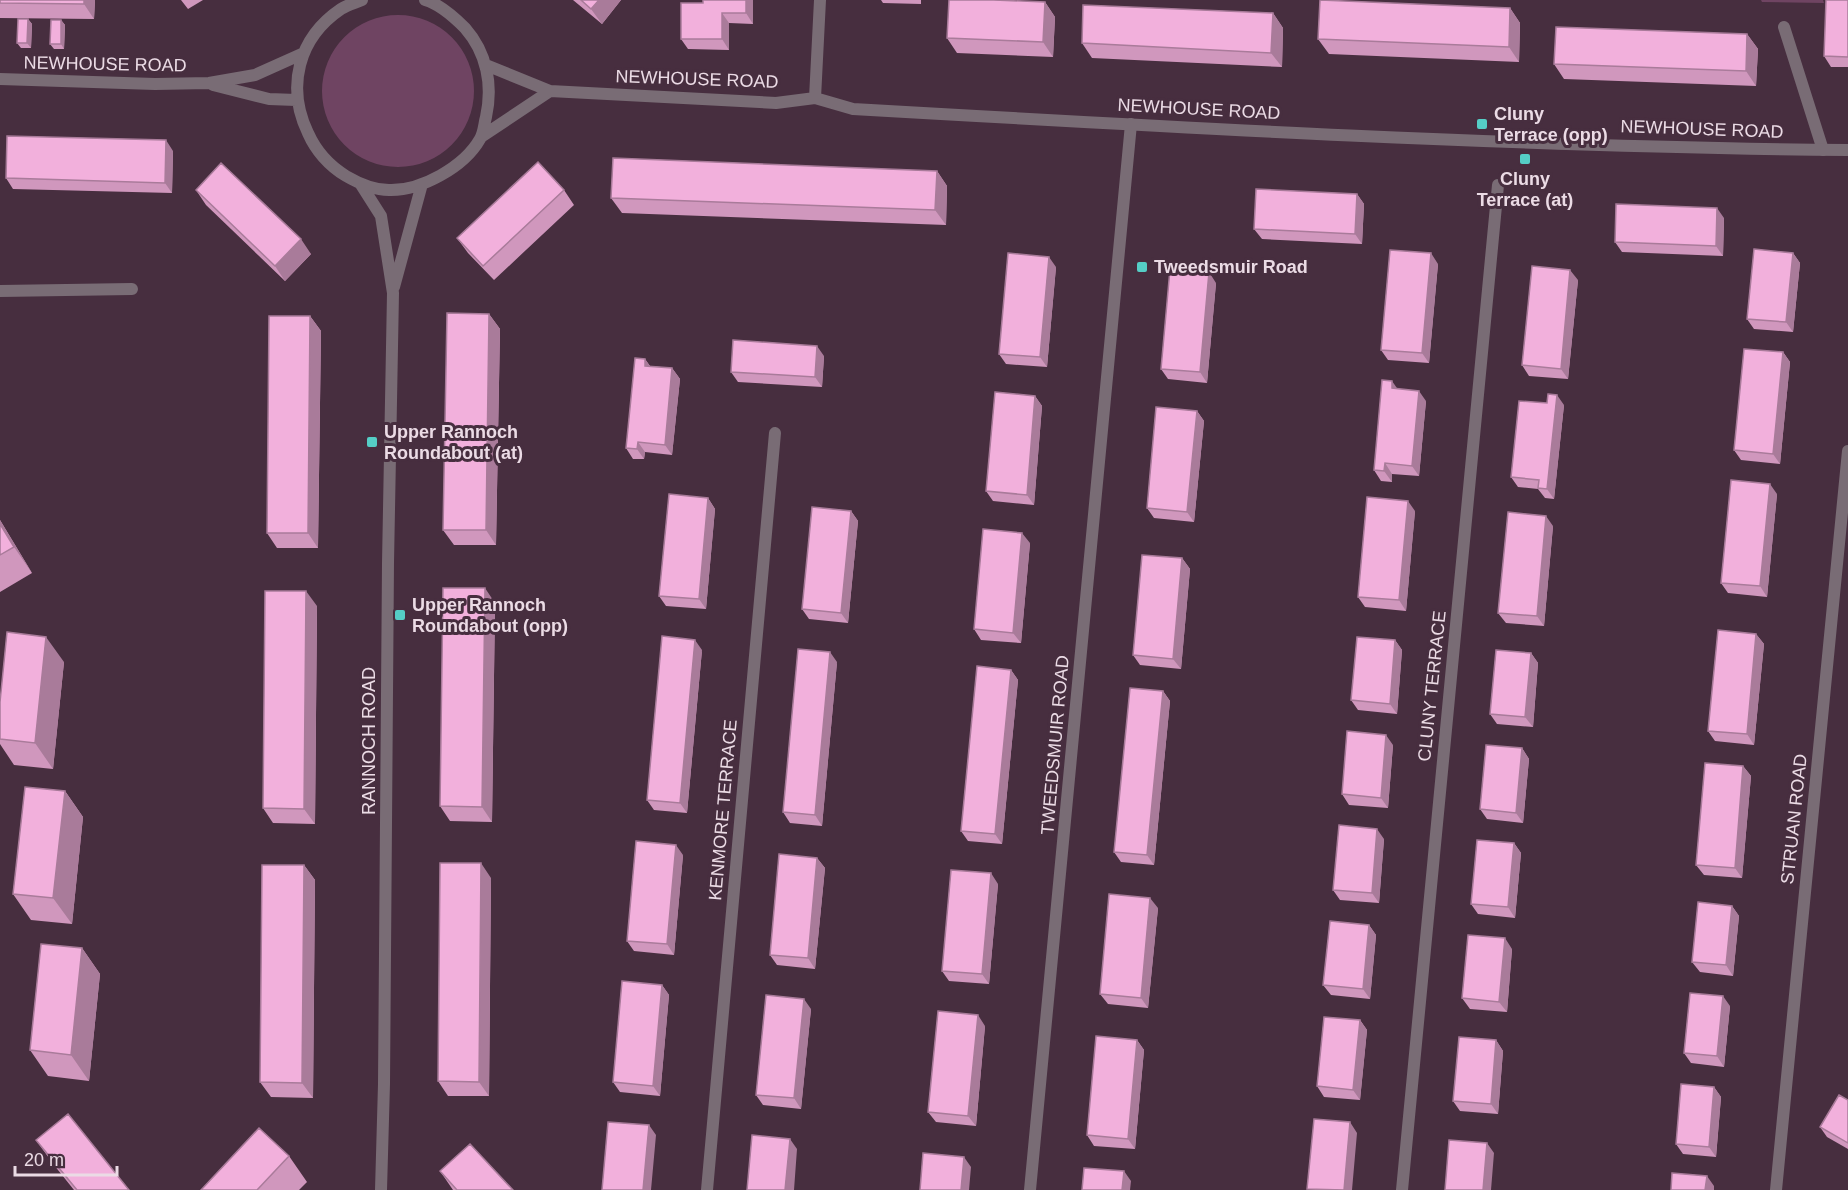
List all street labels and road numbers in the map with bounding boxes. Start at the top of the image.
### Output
street label: NEWHOUSE ROAD [23,53,187,75]
street label: NEWHOUSE ROAD [615,66,779,92]
street label: NEWHOUSE ROAD [1117,95,1281,123]
street label: NEWHOUSE ROAD [1620,116,1784,142]
street label: CLUNY TERRACE [1414,610,1450,762]
street label: TWEEDSMUIR ROAD [1037,654,1073,836]
street label: RANNOCH ROAD [359,667,379,815]
street label: KENMORE TERRACE [705,719,741,901]
street label: STRUAN ROAD [1777,753,1811,885]

